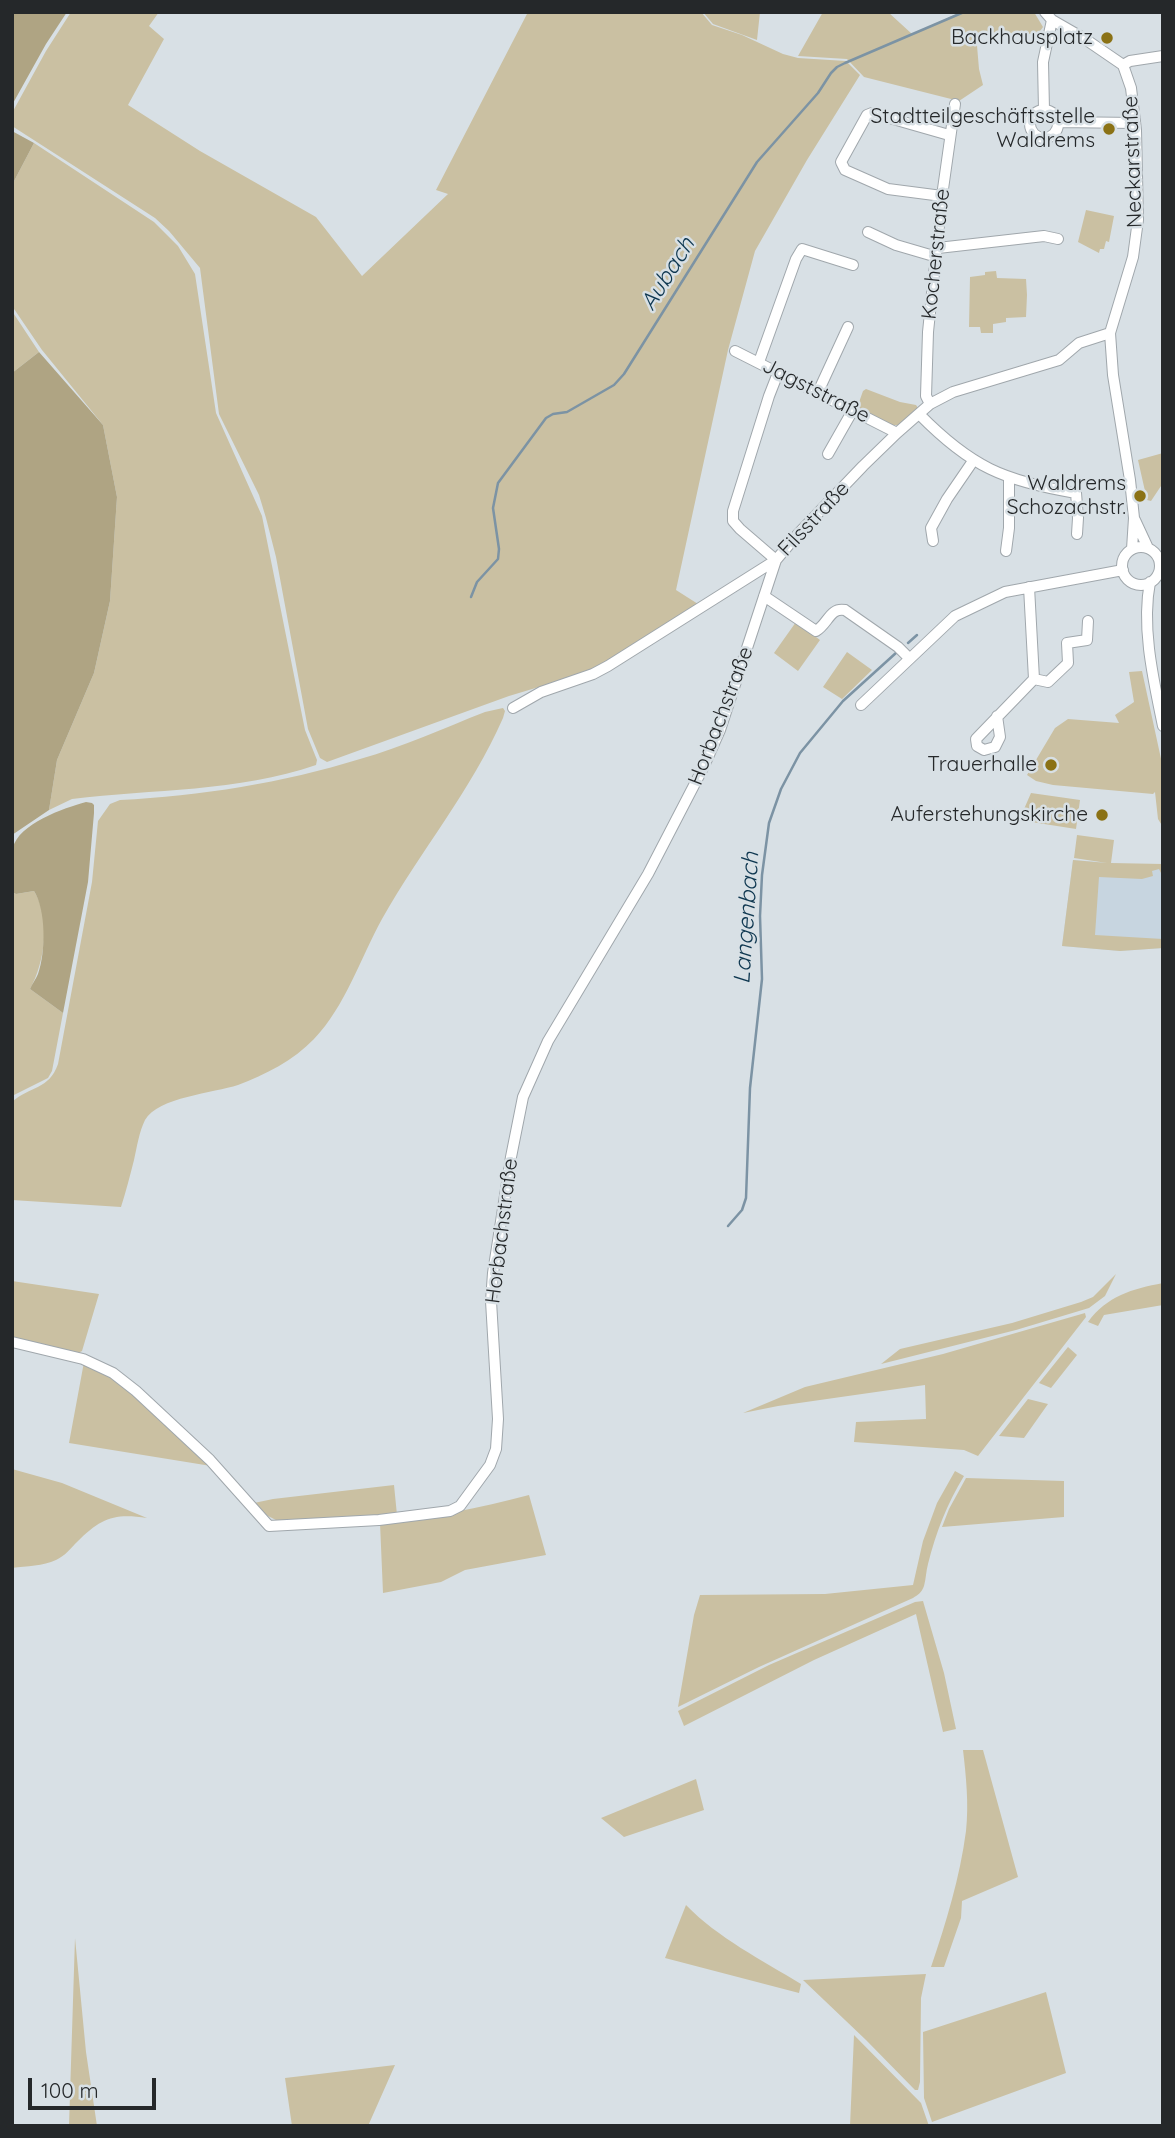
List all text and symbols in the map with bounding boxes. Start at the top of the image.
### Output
place label: Backhausplatz [951,25,1093,51]
marker: Backhausplatz [1099,30,1115,46]
street label: Neckarstraße [1118,96,1148,228]
place label: Stadtteilgeschäftsstelle Waldrems [871,104,1095,154]
marker: Stadtteilgeschäftsstelle Waldrems [1101,121,1117,137]
street label: Kocherstraße [917,187,955,321]
water label: Aubach [635,233,701,315]
street label: Jagststraße [758,353,874,429]
place label: Waldrems Schozachstr. [1007,471,1126,521]
street label: Filsstraße [773,476,855,562]
marker: Waldrems Schozachstr. [1132,488,1148,504]
street label: Horbachstraße [683,643,759,789]
place label: Trauerhalle [927,752,1037,778]
marker: Trauerhalle [1043,757,1059,773]
place label: Auferstehungskirche [890,802,1088,828]
marker: Auferstehungskirche [1094,807,1110,823]
water label: Langenbach [729,851,765,985]
street label: Horbachstraße [481,1157,523,1305]
scale bar [32,2064,159,2108]
text: 100 m [41,2077,99,2103]

